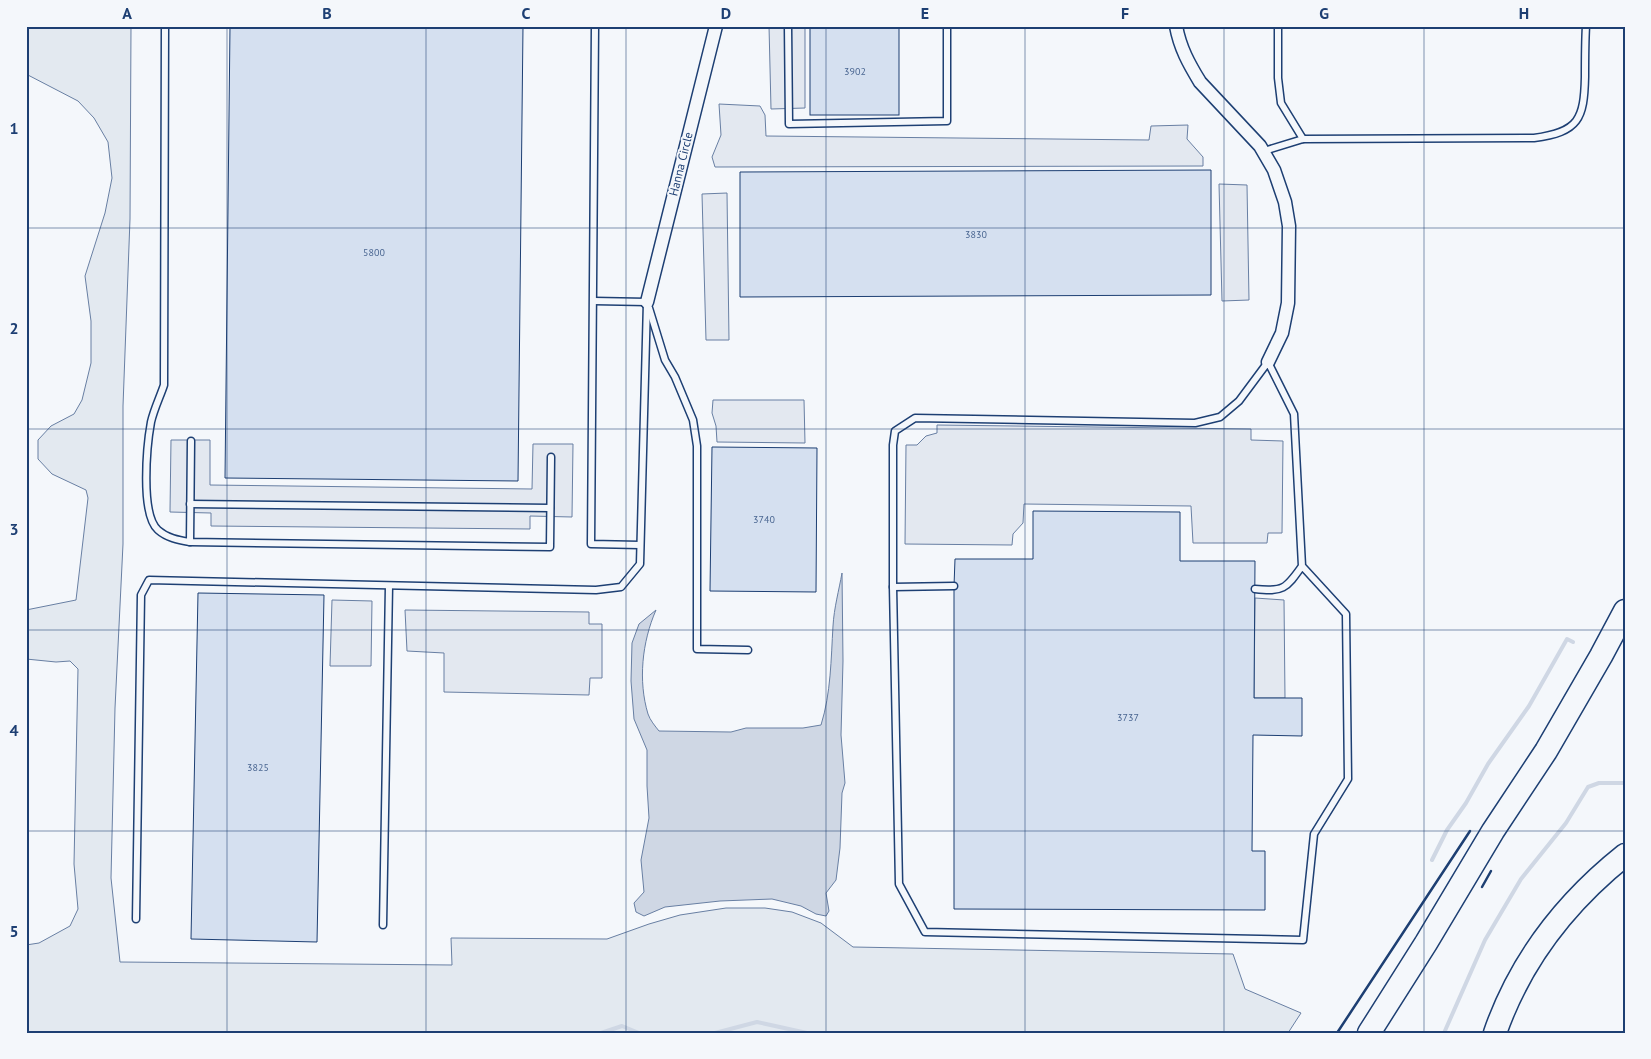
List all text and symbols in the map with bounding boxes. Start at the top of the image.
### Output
text: A [122,3,132,23]
text: B [322,3,332,23]
text: C [522,3,531,23]
text: D [721,3,731,23]
text: E [921,3,929,23]
text: F [1121,3,1129,23]
text: G [1319,3,1329,23]
text: H [1519,3,1529,23]
house number: 3902 [844,65,866,78]
text: 1 [9,118,19,138]
street label: Hanna Circle [665,130,696,197]
house number: 3830 [965,228,987,241]
house number: 5800 [363,246,385,259]
text: 2 [9,318,19,338]
house number: 3740 [753,513,775,526]
text: 3 [9,519,19,539]
house number: 3737 [1117,711,1139,724]
text: 4 [9,720,19,740]
house number: 3825 [247,761,269,774]
text: 5 [9,921,19,941]

